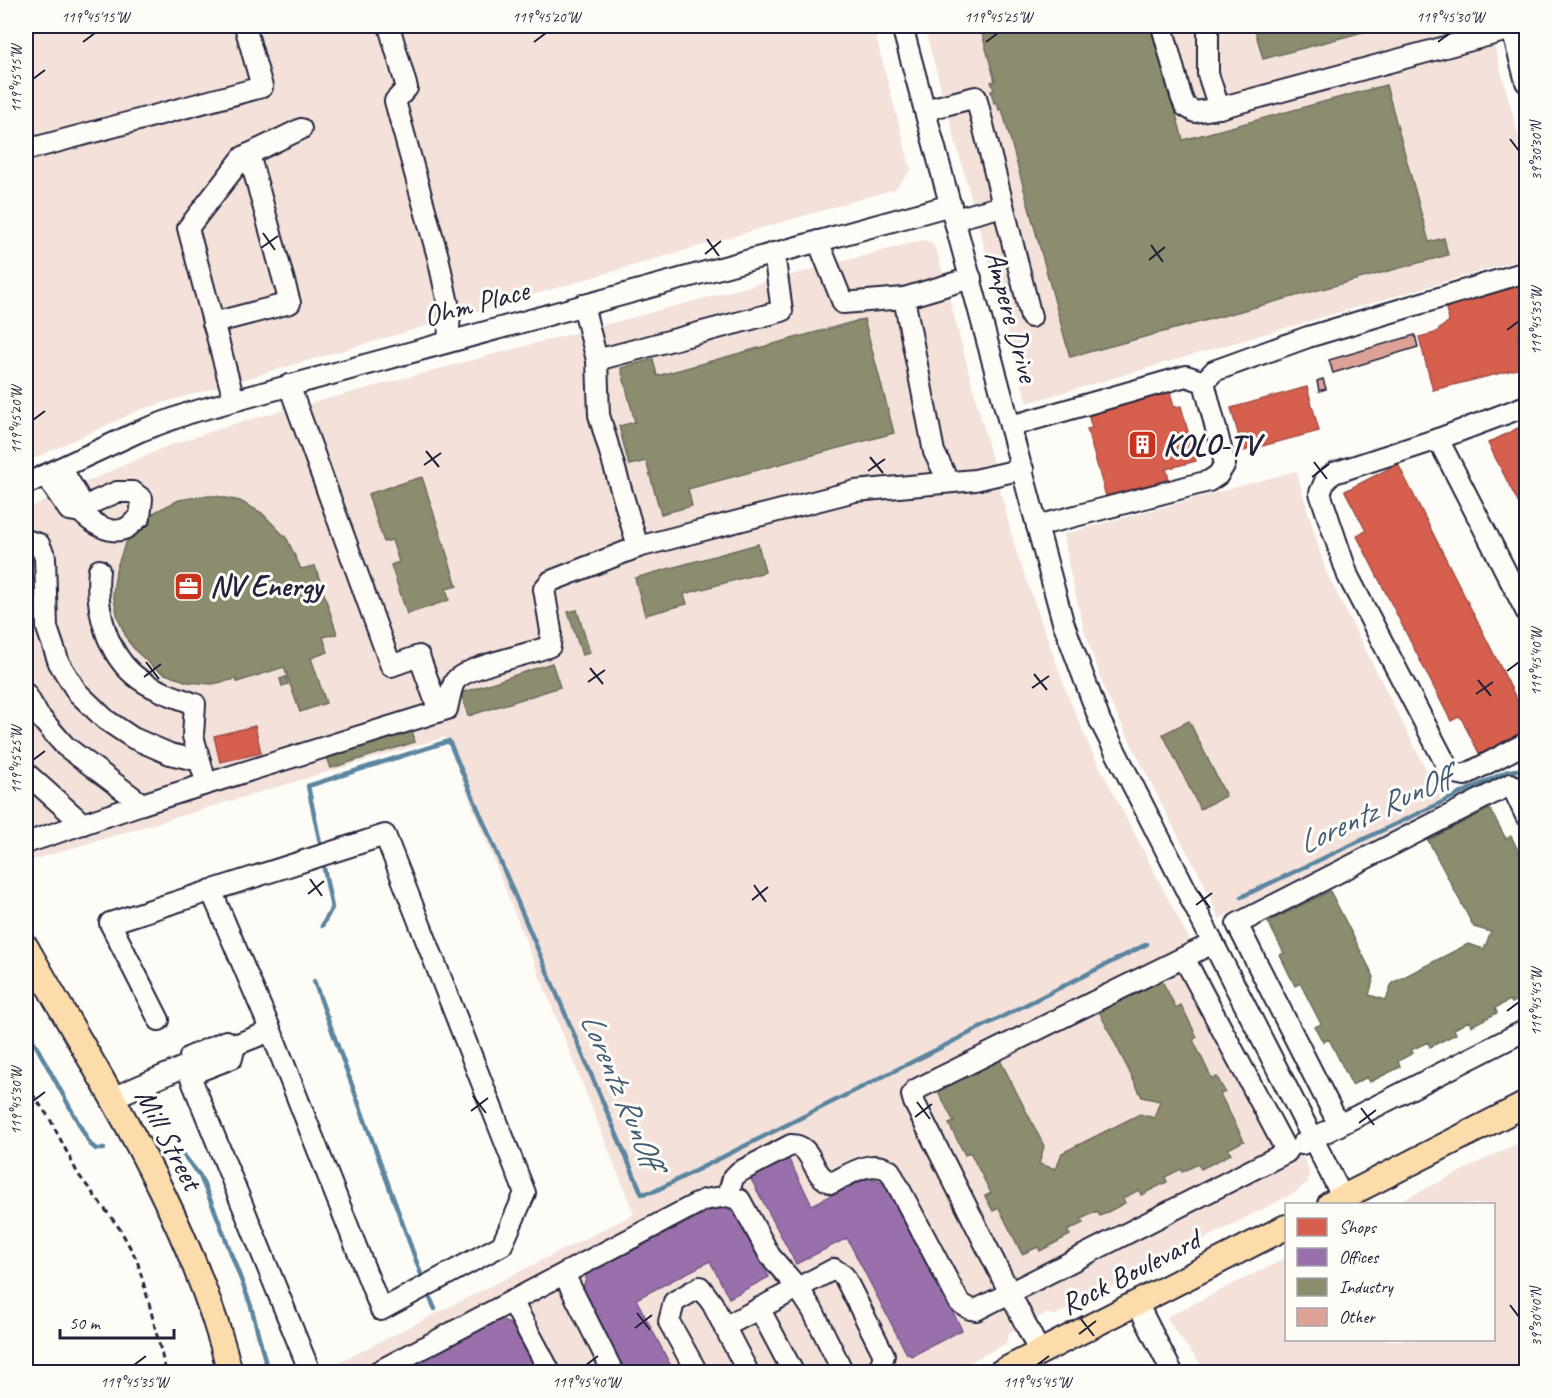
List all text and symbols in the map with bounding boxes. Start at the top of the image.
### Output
text: 119°45'15"W [61,8,132,27]
text: 119°45'20"W [512,8,583,27]
text: 119°45'25"W [964,8,1035,27]
text: 119°45'30"W [1416,8,1487,27]
text: 119°45'15"W [7,42,26,113]
text: 39°30'30"N [1527,118,1546,181]
street label: Ampere Drive [976,246,1048,388]
street label: Ohm Place [419,270,535,335]
text: 119°45'35"W [1527,284,1546,355]
text: 119°45'20"W [7,383,26,454]
place label: KOLO-TV [1163,426,1265,464]
building icon: KOLO-TV [1126,429,1158,461]
place label: NV Energy [210,567,325,605]
office icon: NV Energy [173,570,205,602]
text: 119°45'40"W [1527,625,1546,696]
text: 119°45'25"W [7,723,26,794]
water label: Lorentz RunOff [1291,752,1467,863]
text: 119°45'45"W [1527,965,1546,1036]
water label: Lorentz RunOff [571,1006,677,1184]
text: 119°45'30"W [7,1064,26,1135]
street label: Mill Street [126,1082,213,1199]
legend [1285,1203,1495,1341]
text: Shops [1339,1216,1378,1238]
street label: Rock Boulevard [1054,1219,1210,1323]
text: Offices [1339,1246,1380,1268]
text: Industry [1339,1276,1394,1298]
text: 39°30'40"N [1527,1284,1546,1347]
scale bar [60,1302,174,1340]
text: Other [1339,1306,1376,1328]
text: 50 m [69,1312,102,1334]
text: 119°45'35"W [100,1373,171,1392]
text: 119°45'40"W [552,1373,623,1392]
text: 119°45'45"W [1003,1373,1074,1392]

